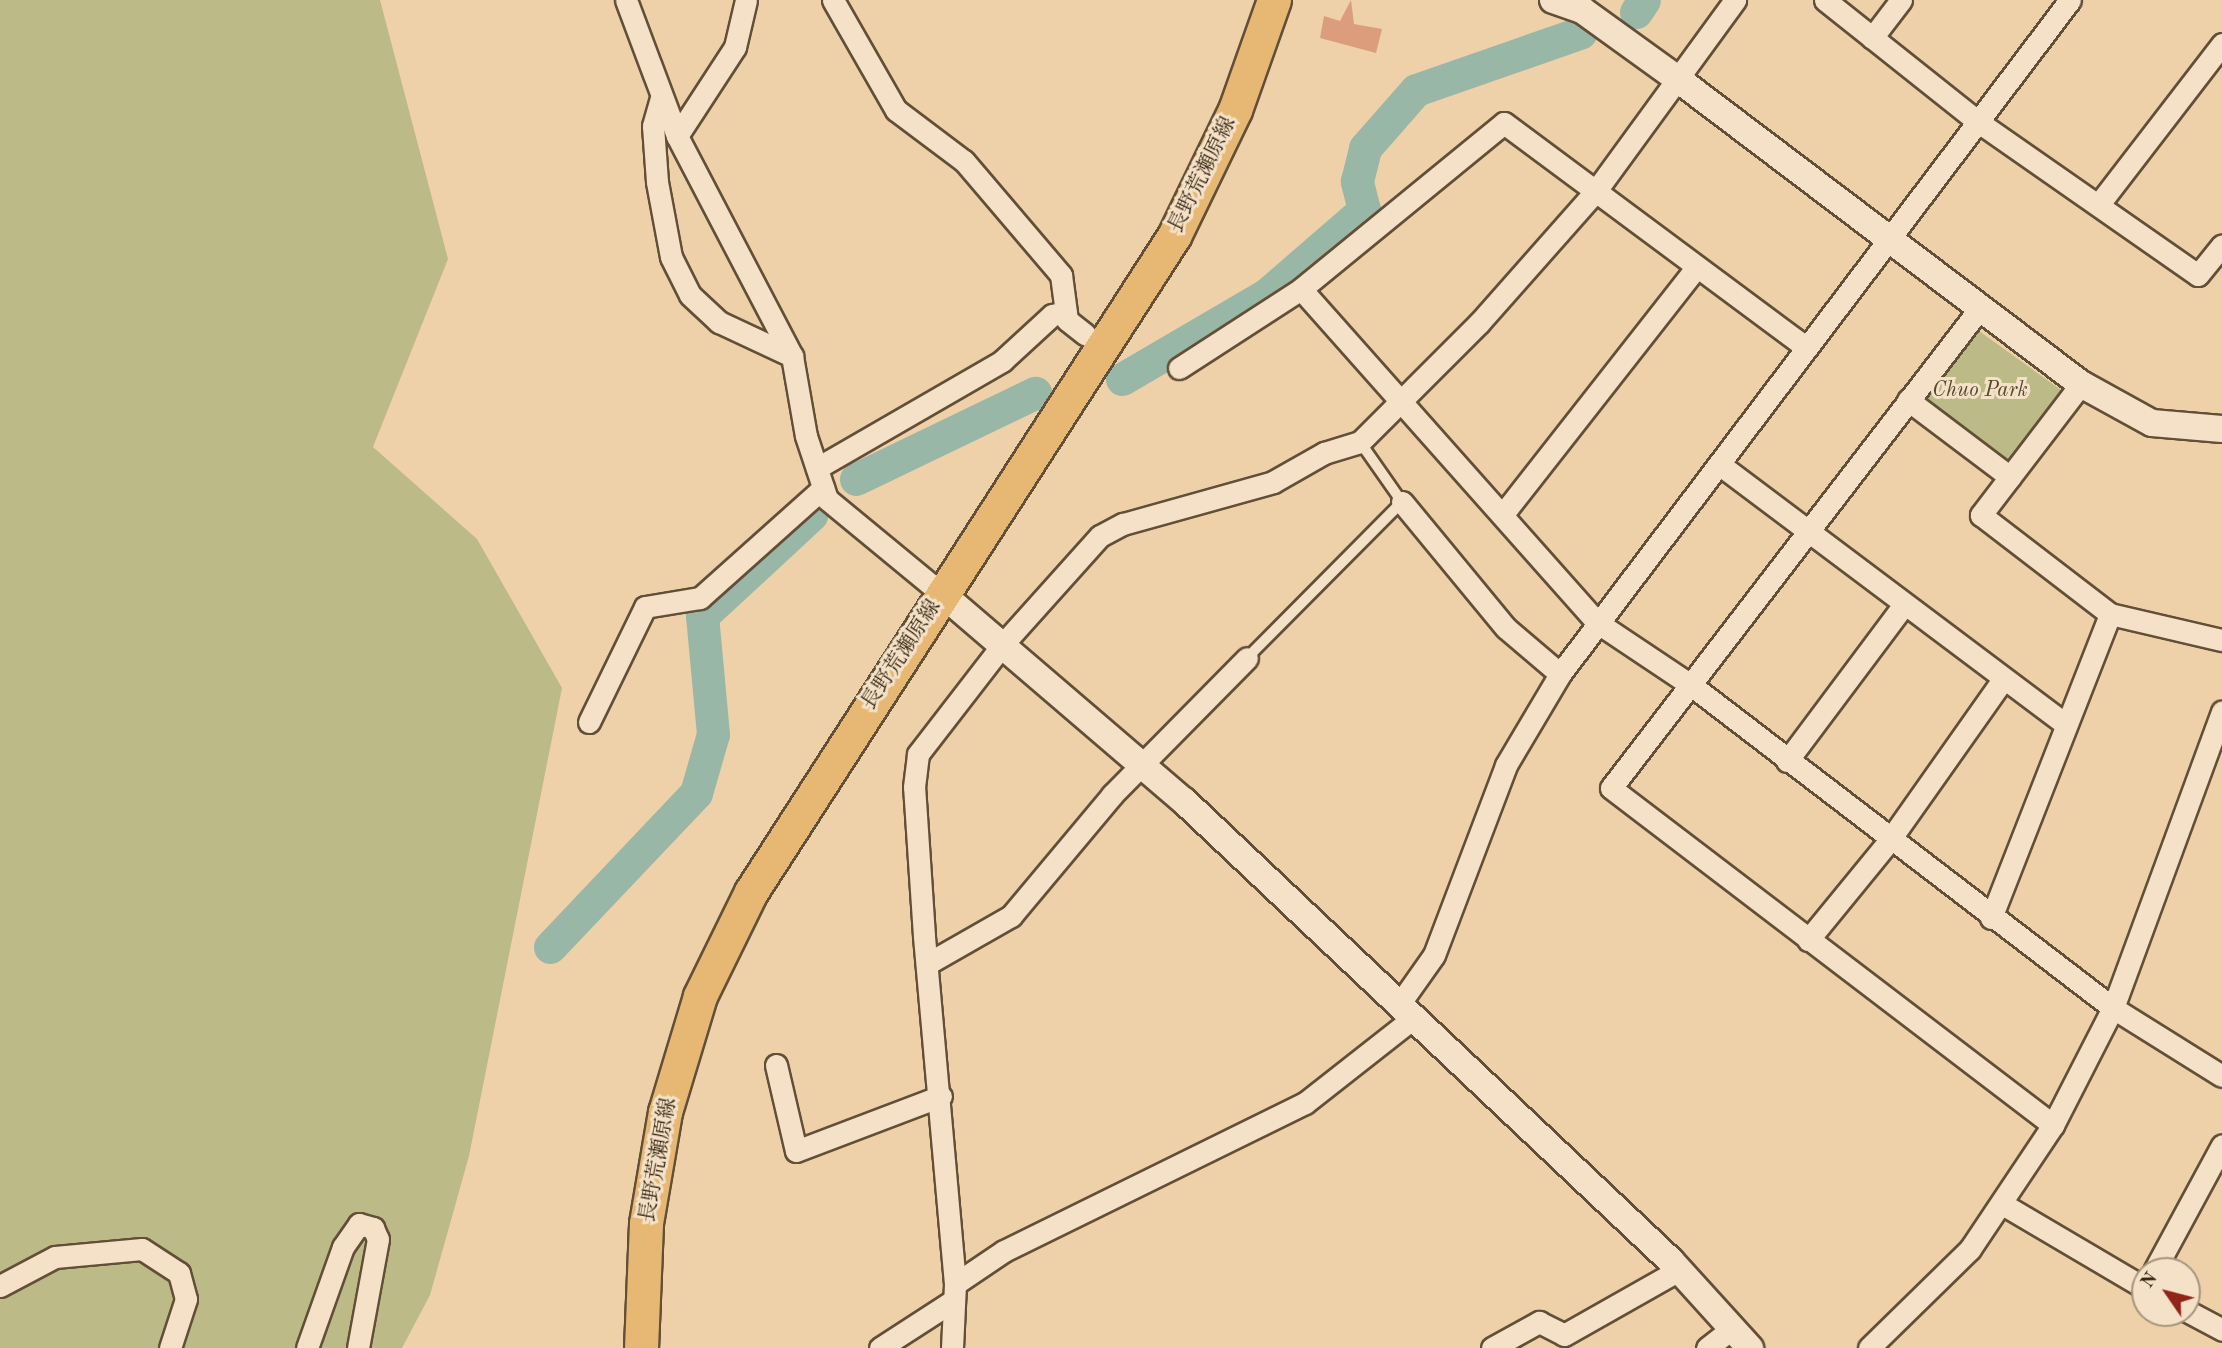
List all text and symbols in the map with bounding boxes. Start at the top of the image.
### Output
street label: 長野荒瀬原線 [1164,113,1242,237]
park label: Chuo Park [1932,378,2028,404]
street label: 長野荒瀬原線 [857,595,947,715]
street label: 長野荒瀬原線 [636,1096,682,1224]
north arrow [2131,1257,2201,1327]
text: N [2138,1269,2162,1292]

